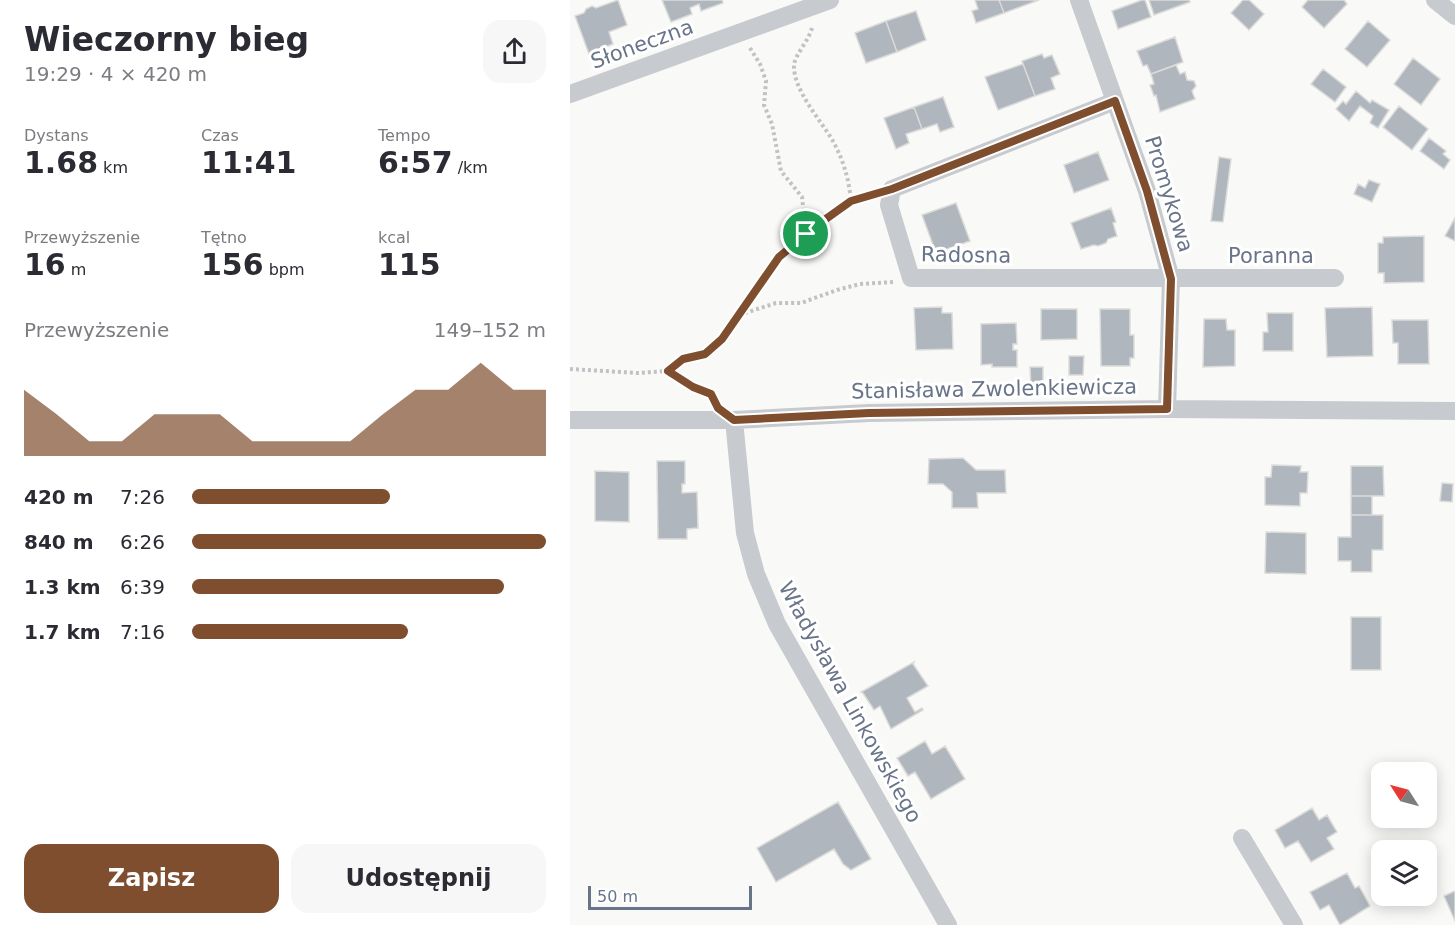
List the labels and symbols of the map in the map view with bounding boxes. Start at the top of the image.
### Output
street label: Słoneczna [588,14,696,74]
street label: Promykowa [1140,133,1198,255]
pin [780,208,831,259]
street label: Radosna [921,242,1011,268]
street label: Poranna [1228,244,1314,268]
street label: Stanisława Zwolenkiewicza [851,375,1137,403]
street label: Władysława Linkowskiego [774,577,926,827]
north arrow [1371,762,1437,828]
scale bar [588,883,752,910]

